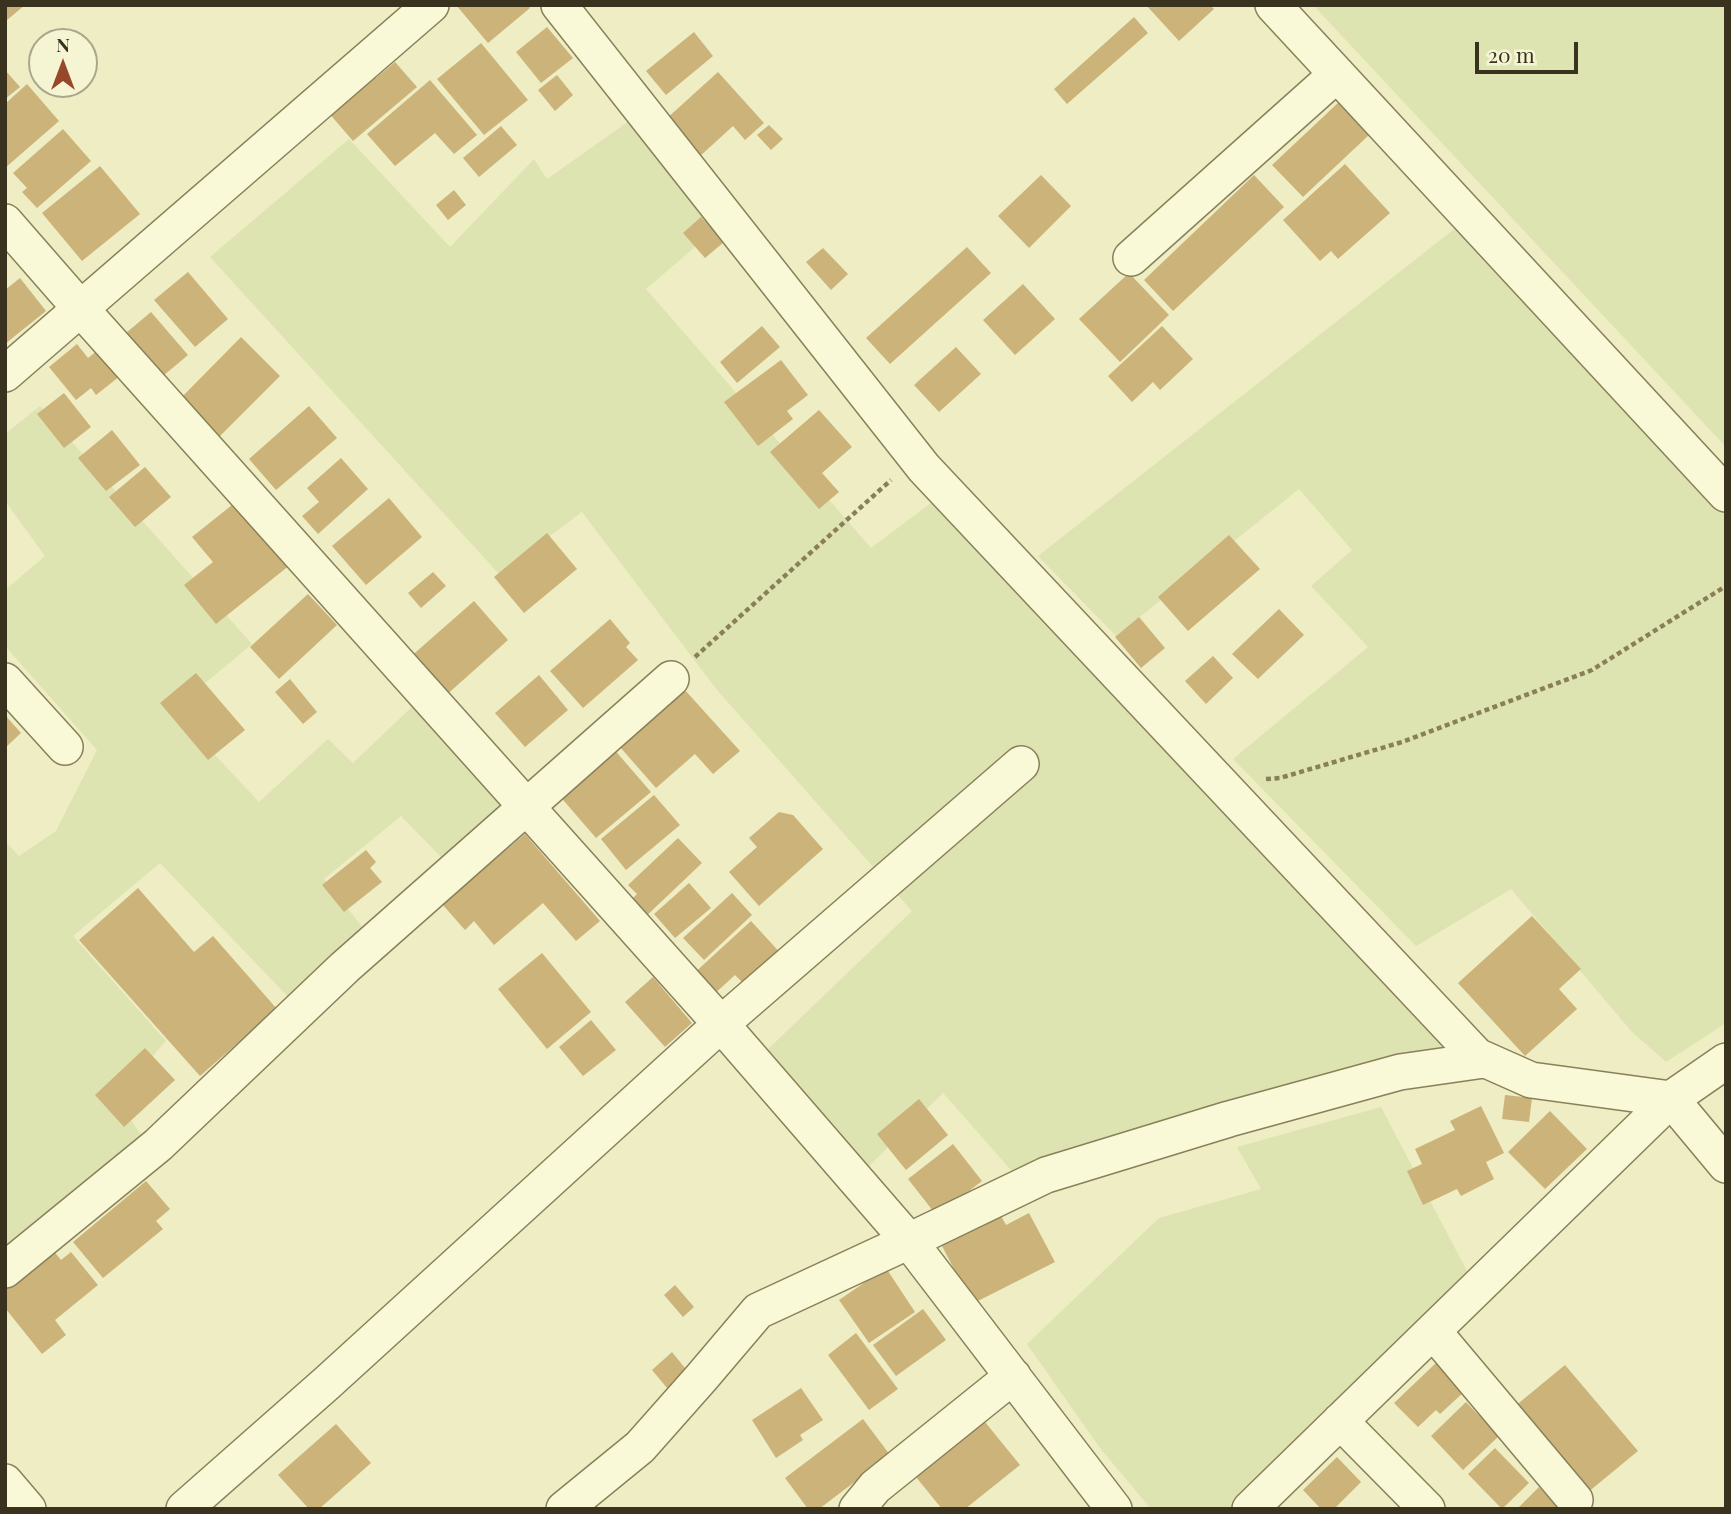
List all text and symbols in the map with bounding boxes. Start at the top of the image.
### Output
north arrow [28,28,98,98]
scale bar [1479,28,1582,72]
text: N [56,31,70,57]
text: 20 m [1488,40,1535,68]

